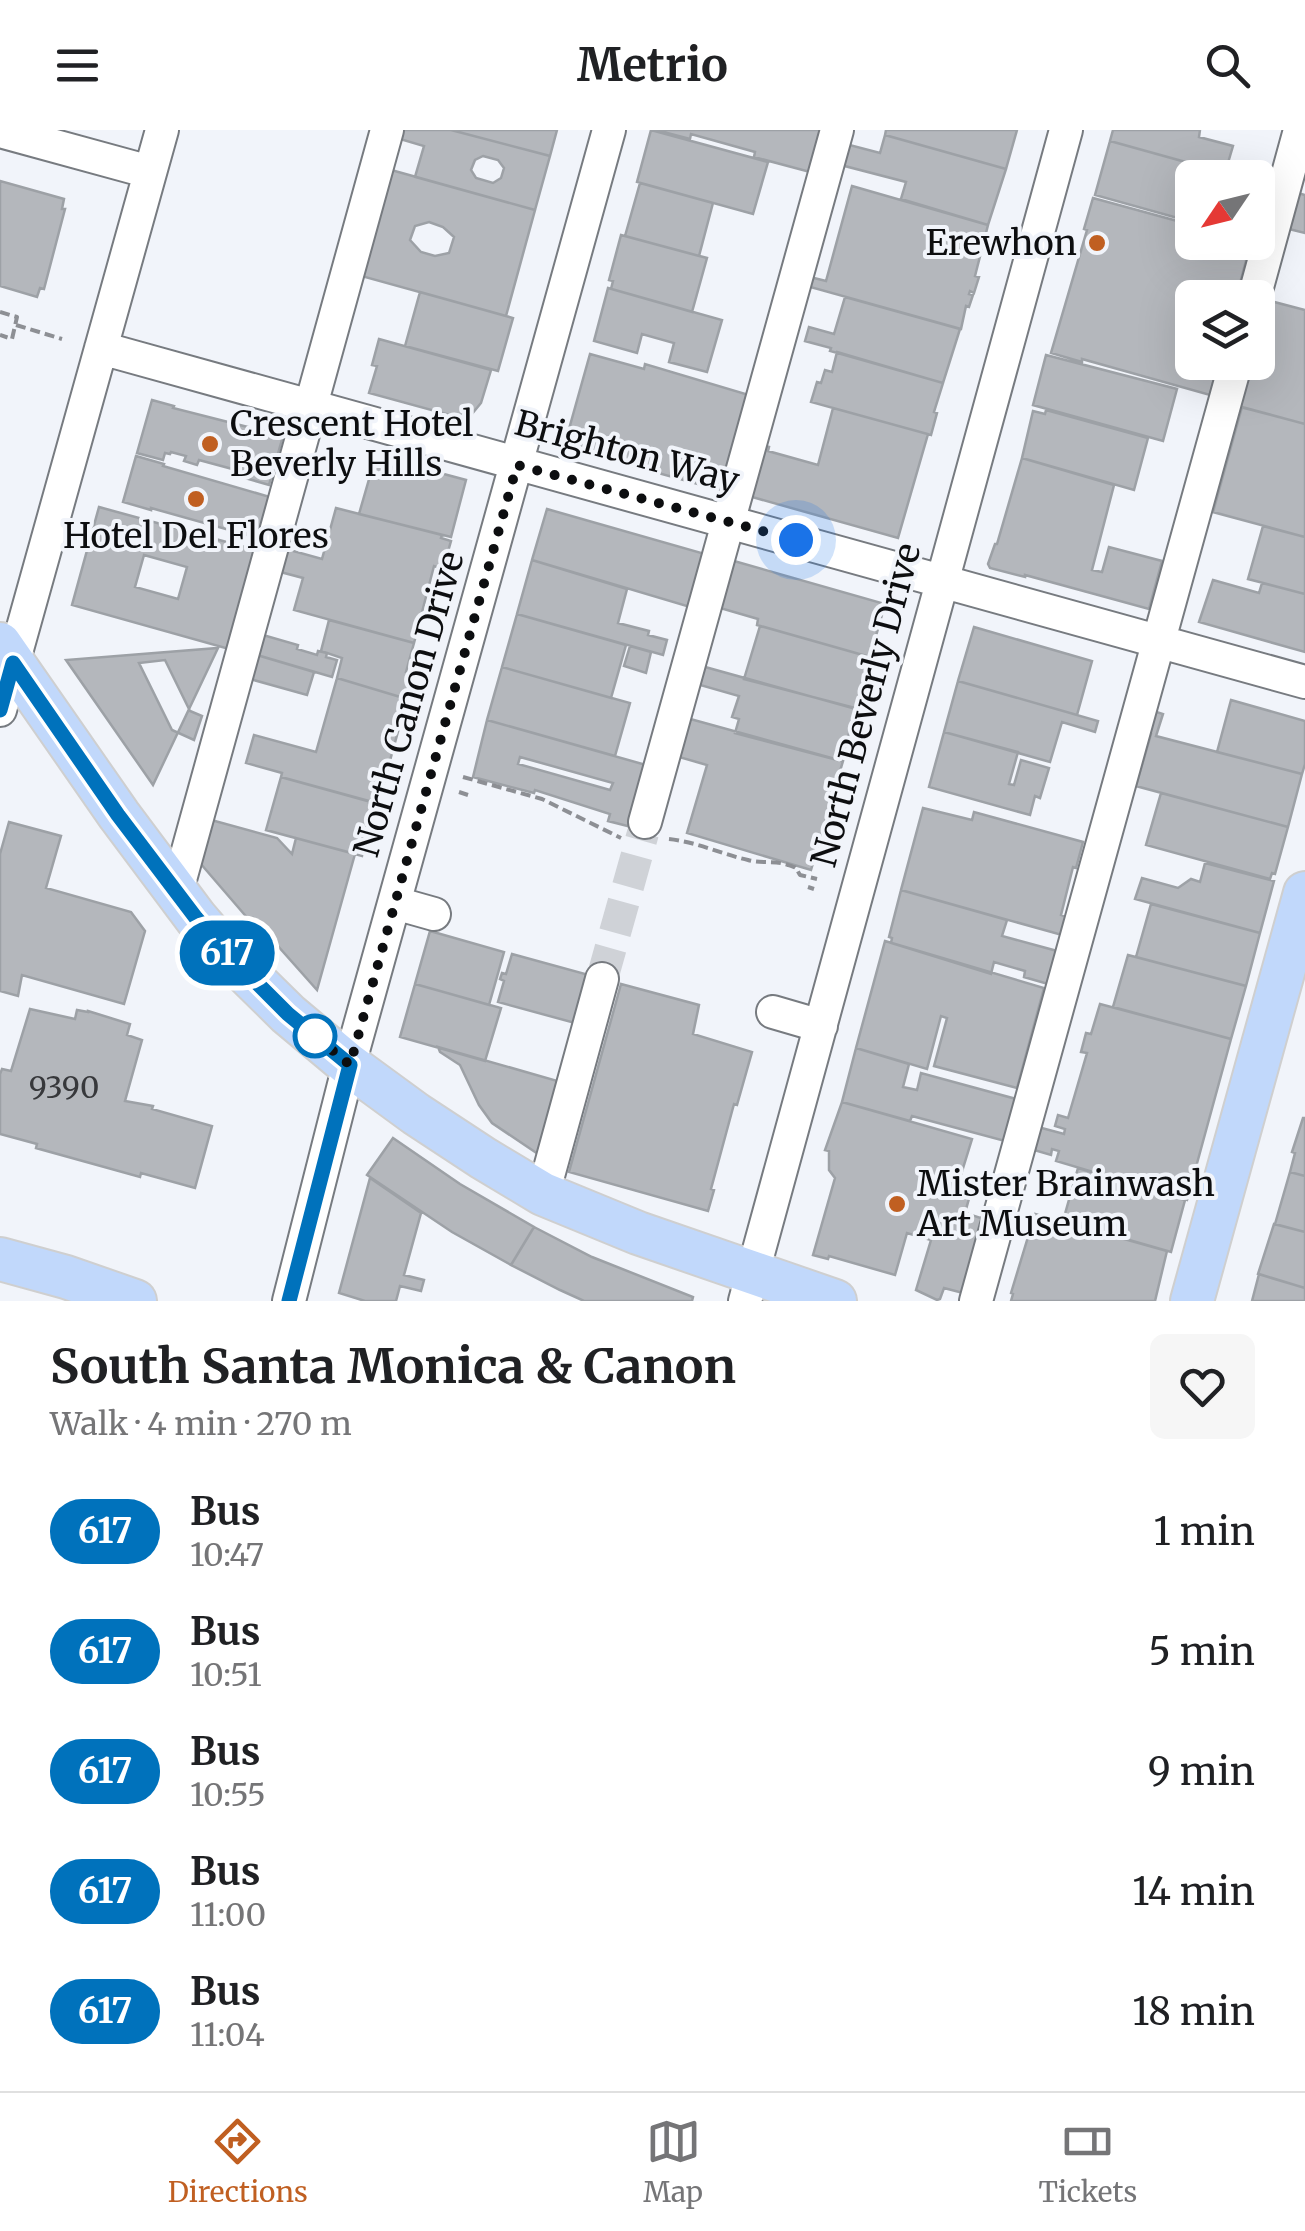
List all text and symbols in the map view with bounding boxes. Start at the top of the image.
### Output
text: Metrio [577,37,728,93]
icon: menu [50,38,105,93]
icon: search [1200,38,1255,93]
north arrow [1175,160,1275,260]
map controls [1175,160,1275,380]
place label: Erewhon [925,221,1077,265]
marker: Erewhon [1086,232,1108,254]
button: layers [1175,280,1275,380]
street label: Brighton Way [510,401,744,503]
place label: Crescent Hotel Beverly Hills [230,402,473,486]
marker: Crescent Hotel Beverly Hills [199,433,221,455]
marker: Hotel Del Flores [185,488,207,510]
place label: Hotel Del Flores [63,514,329,558]
your location [771,515,821,565]
street label: North Beverly Drive [802,538,930,872]
street label: North Canon Drive [344,546,474,862]
line badge: 617 [170,920,284,986]
text: 617 [200,931,254,975]
unlabelled marker [294,1015,336,1057]
house number: 9390 [29,1068,99,1106]
place label: Mister Brainwash Art Museum [916,1162,1215,1246]
marker: Mister Brainwash Art Museum [886,1193,908,1215]
button: heart [1150,1334,1255,1439]
text: South Santa Monica & Canon [50,1336,736,1396]
text: Walk · 4 min · 270 m [50,1404,352,1444]
text: Bus [190,1488,260,1535]
text: 1 min [1154,1508,1255,1555]
text: 617 [78,1509,132,1553]
text: 10:47 [190,1535,264,1575]
text: Bus [190,1608,260,1655]
text: 5 min [1149,1628,1255,1675]
text: 617 [78,1629,132,1673]
text: 10:51 [190,1655,262,1695]
text: Bus [190,1728,260,1775]
text: 9 min [1148,1748,1255,1795]
text: 617 [78,1749,132,1793]
text: 10:55 [190,1775,266,1815]
text: Bus [190,1848,260,1895]
text: 14 min [1132,1868,1255,1915]
text: 617 [78,1869,132,1913]
text: 11:00 [190,1895,266,1935]
text: Bus [190,1968,260,2015]
text: 18 min [1132,1988,1255,2035]
text: 617 [78,1989,132,2033]
text: 11:04 [190,2015,265,2055]
tab: Directions [168,2114,308,2210]
tab: Map [643,2114,703,2210]
tab: Tickets [1038,2114,1137,2210]

